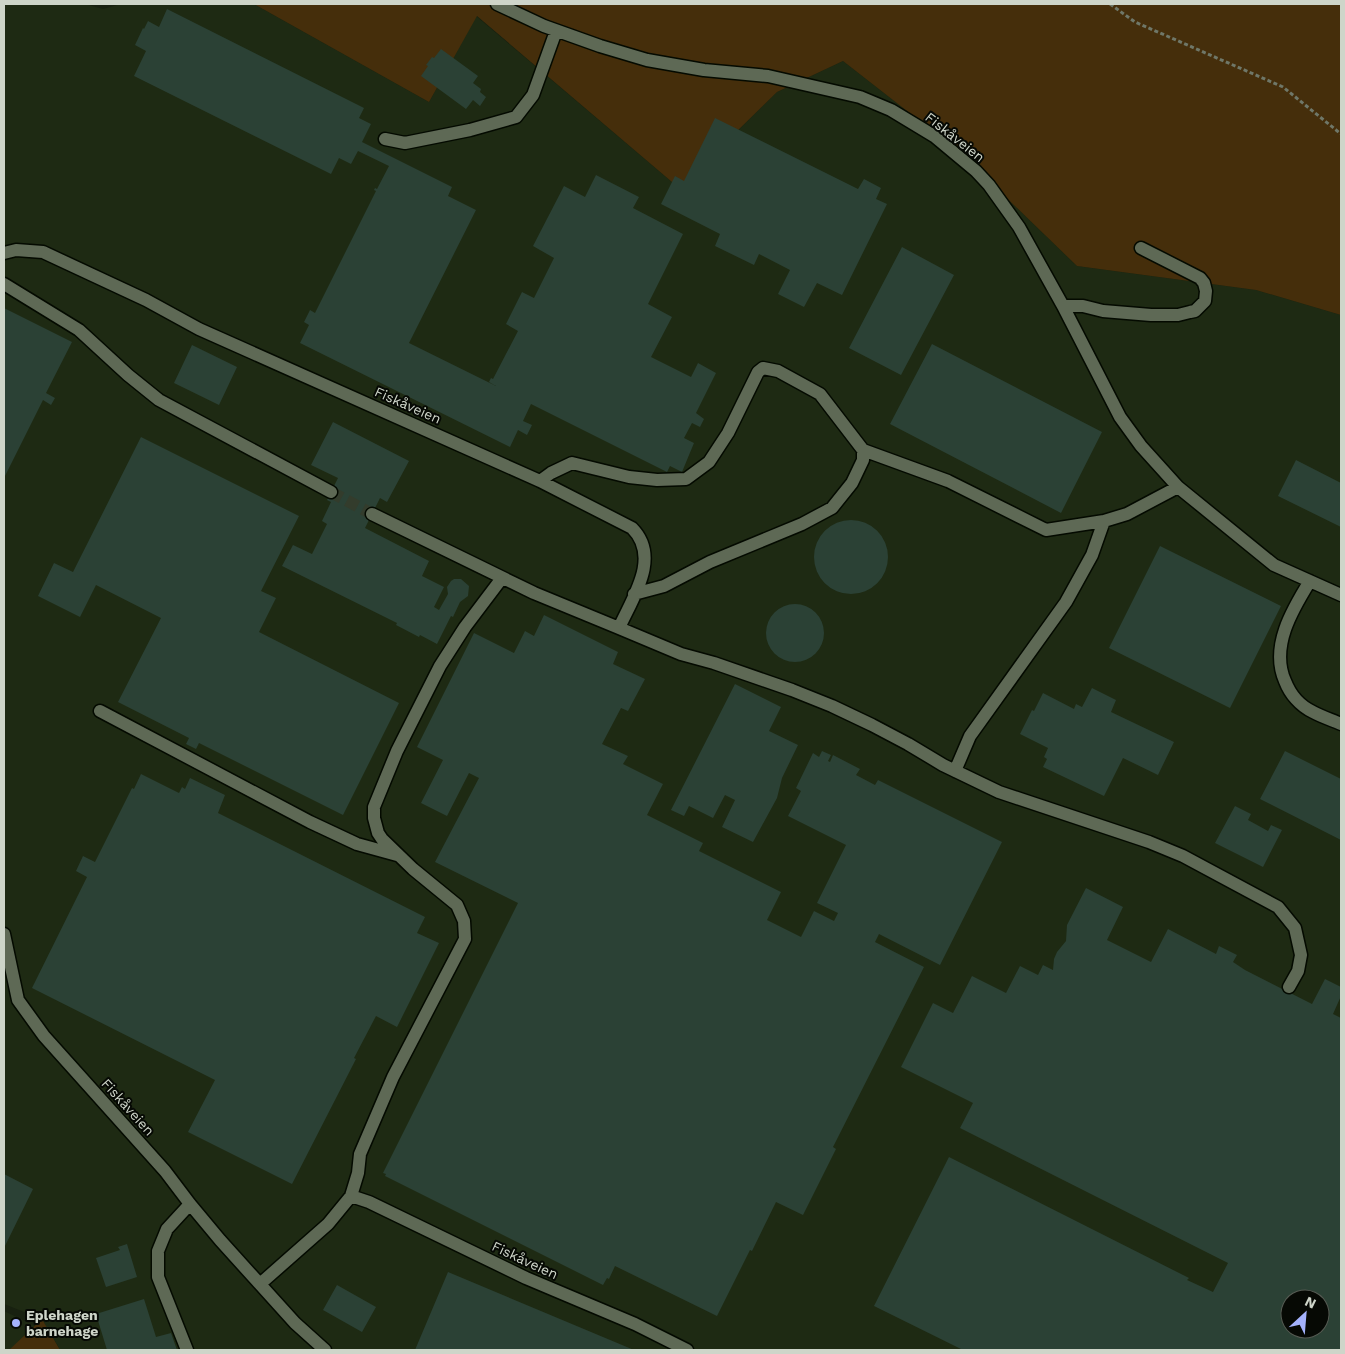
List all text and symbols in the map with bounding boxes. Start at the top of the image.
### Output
street label: Fiskåveien [922,109,988,165]
street label: Fiskåveien [372,383,444,427]
street label: Fiskåveien [98,1075,158,1139]
street label: Fiskåveien [489,1238,561,1282]
north arrow [1280,1289,1330,1339]
text: N [1303,1293,1319,1312]
place label: Eplehagen barnehage [26,1307,98,1339]
marker: Eplehagen barnehage [10,1317,22,1329]

